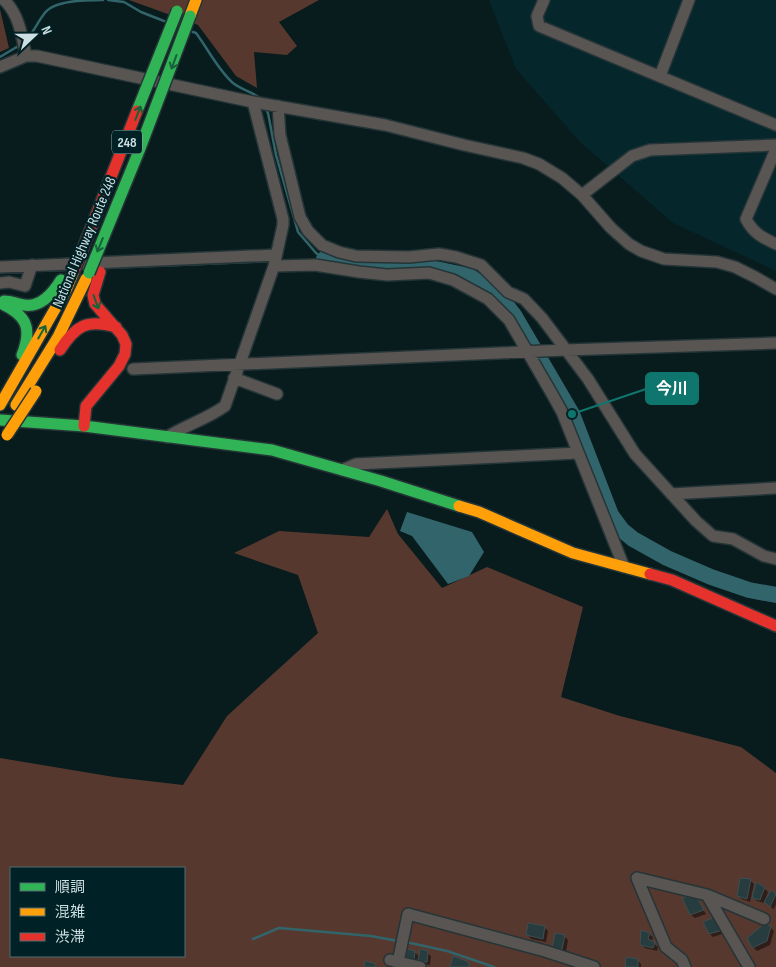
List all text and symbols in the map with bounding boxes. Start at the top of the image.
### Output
north arrow [10,10,60,60]
text: N [37,24,56,37]
one-way arrow [169,54,178,69]
one-way arrow [134,105,143,121]
road number: 248 [112,130,142,154]
street label: National Highway Route 248 [48,174,121,311]
one-way arrow [95,237,105,252]
one-way arrow [92,294,101,309]
one-way arrow [37,326,47,340]
callout: 今川 [646,373,698,404]
text: 今川 [656,380,688,399]
legend [10,867,185,957]
text: 順調 [55,878,85,897]
text: 混雑 [55,903,85,922]
text: 渋滞 [55,928,85,947]

